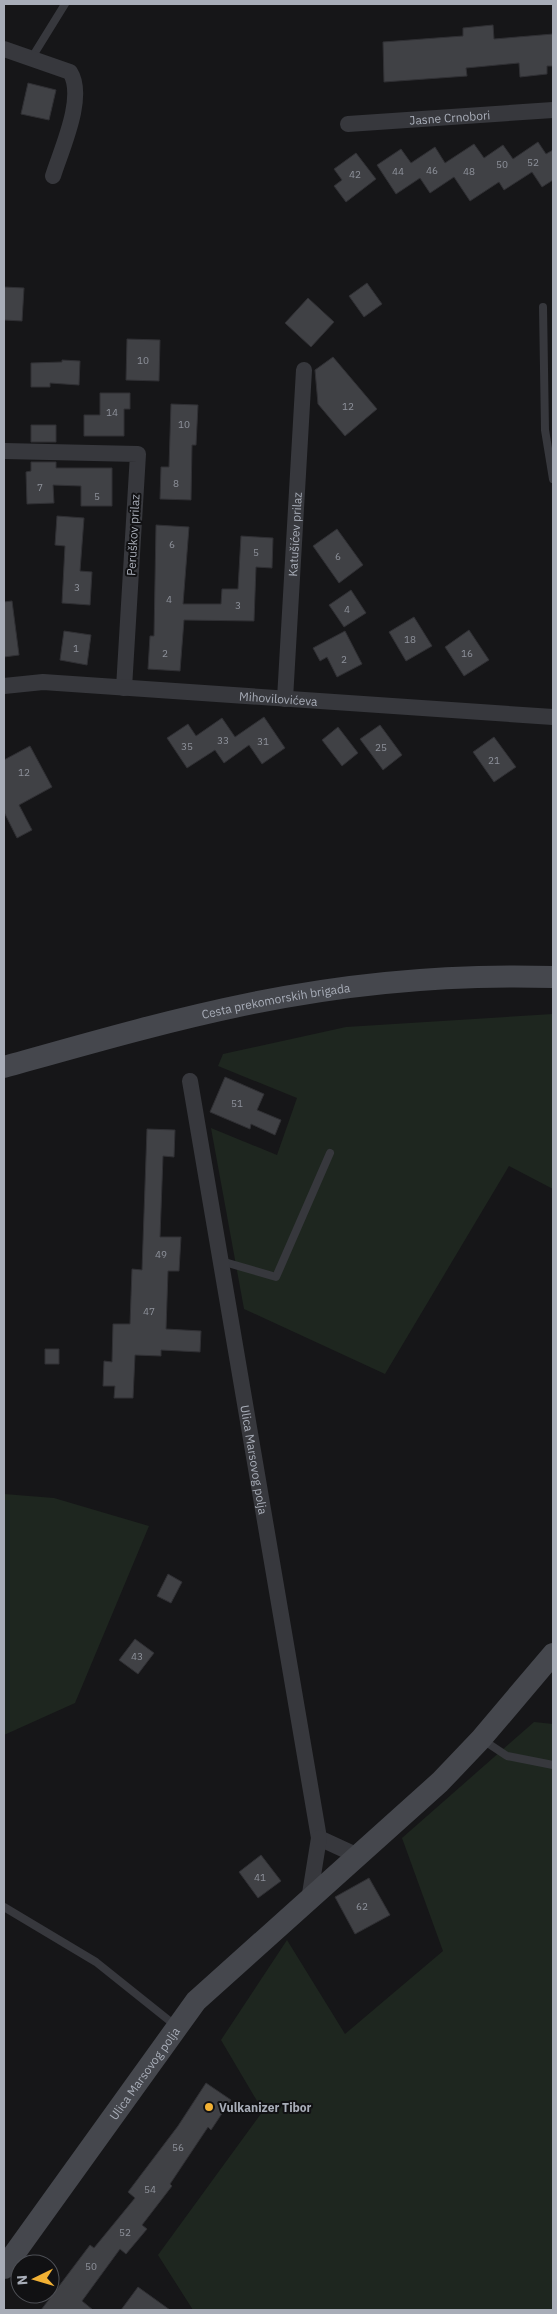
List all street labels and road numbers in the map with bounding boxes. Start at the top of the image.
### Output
street label: Jasne Crnobori [409,107,491,127]
street label: Katušićev prilaz [285,491,304,577]
street label: Peruškov prilaz [123,493,143,576]
street label: Mihovilovićeva [239,688,319,708]
street label: Cesta prekomorskih brigada [200,979,352,1022]
street label: Ulica Marsovog polja [238,1404,271,1516]
street label: Ulica Marsovog polja [106,2023,183,2123]

